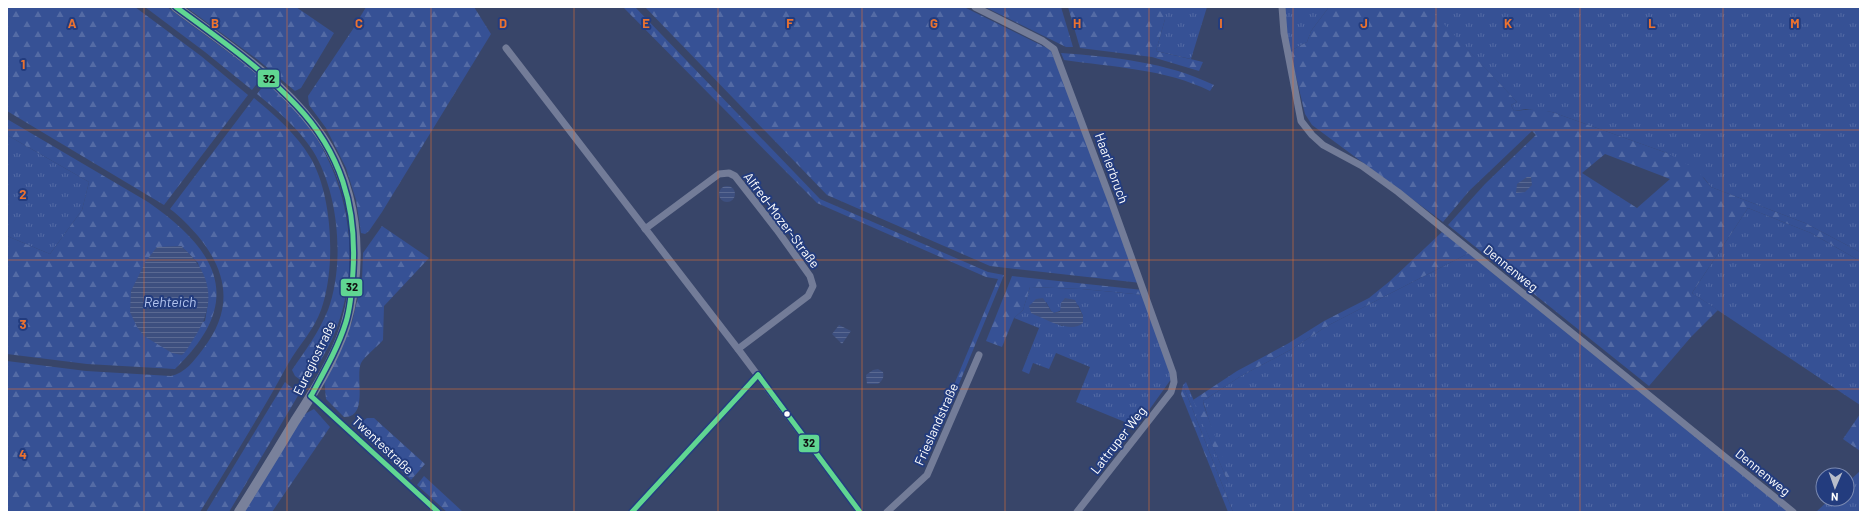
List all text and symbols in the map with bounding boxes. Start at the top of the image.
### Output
text: A [68,15,77,31]
text: B [211,15,219,31]
text: C [355,15,363,31]
text: D [499,15,507,31]
text: E [642,15,650,31]
text: F [786,15,794,31]
text: G [930,15,938,31]
text: H [1073,15,1081,31]
text: I [1219,15,1223,31]
text: J [1360,15,1368,31]
text: K [1504,15,1512,31]
text: L [1648,15,1656,31]
text: M [1790,15,1800,31]
text: 1 [21,56,25,72]
line badge: 32 [257,69,280,88]
text: 32 [263,72,275,85]
street label: Haarlerbruch [1092,131,1132,205]
street label: Alfred-Mozer-Straße [741,169,823,271]
text: 2 [19,186,27,202]
street label: Dennenweg [1480,241,1542,295]
line badge: 32 [340,278,363,297]
text: 32 [346,280,358,293]
water label: Rehteich [144,293,196,310]
text: 3 [19,316,27,332]
street label: Euregiostraße [289,318,339,398]
street label: Frieslandstraße [911,380,961,468]
street label: Lattruper Weg [1087,403,1149,477]
unlabelled marker [782,409,792,419]
street label: Twentestraße [349,413,417,477]
line badge: 32 [798,434,820,453]
text: 32 [803,436,815,449]
street label: Dennenweg [1732,445,1794,499]
text: 4 [19,446,27,462]
north arrow [1815,467,1855,507]
text: N [1831,491,1839,504]

